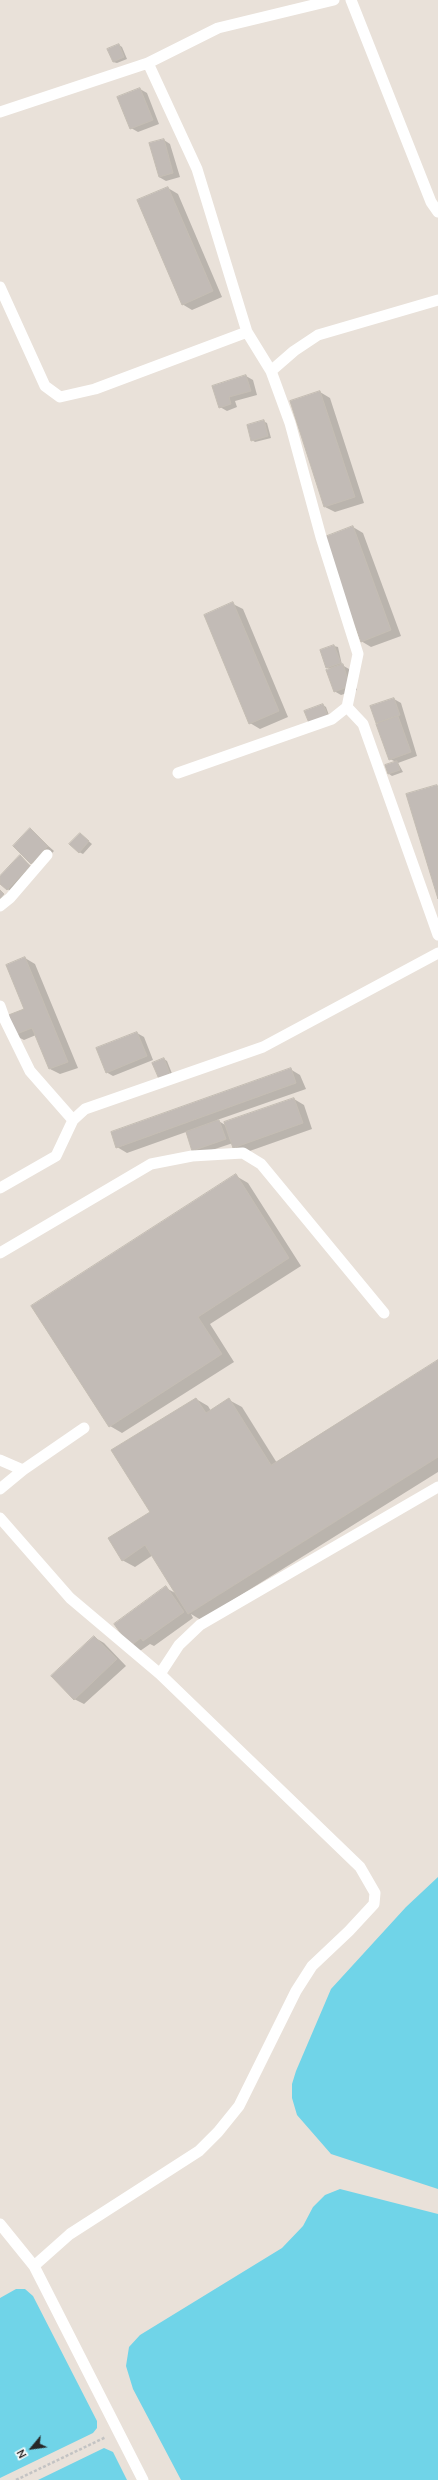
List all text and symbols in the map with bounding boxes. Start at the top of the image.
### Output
north arrow [12,2428,52,2468]
text: N [13,2447,30,2461]

